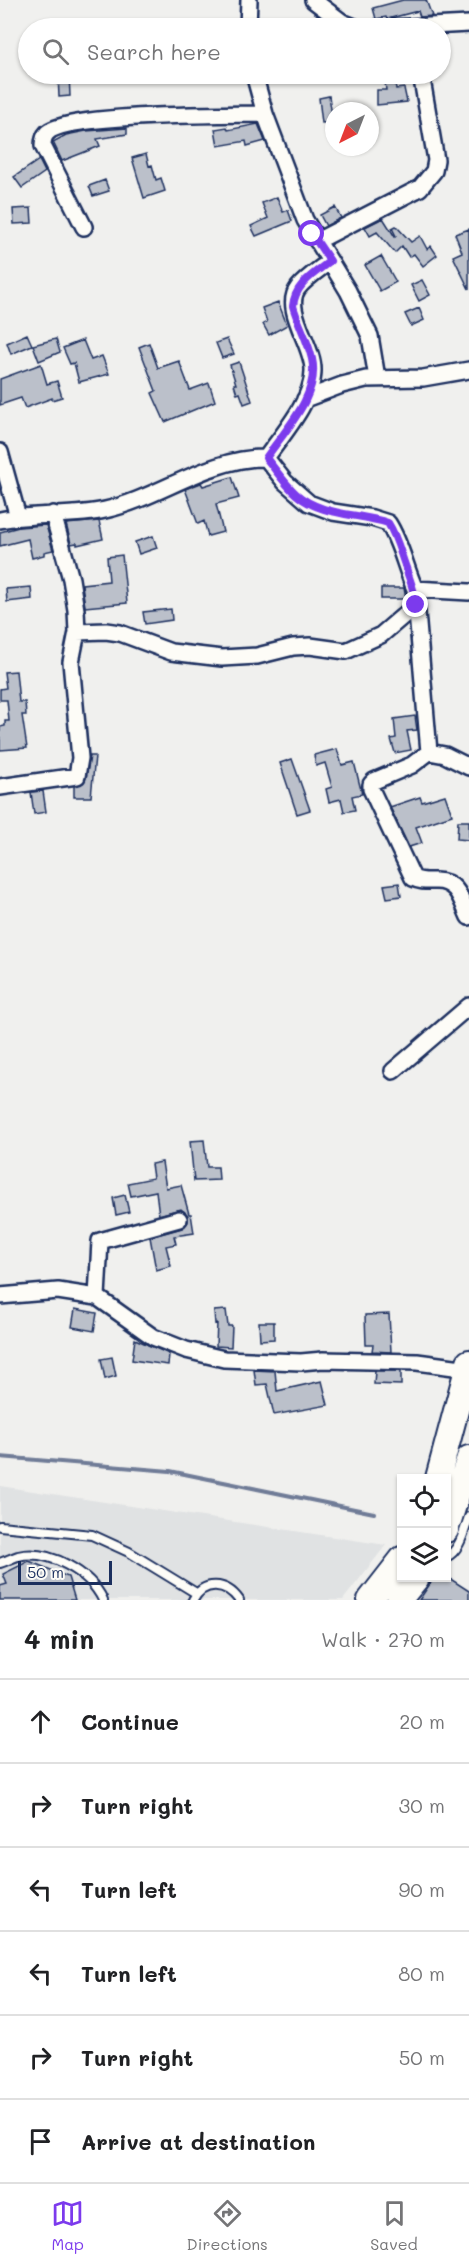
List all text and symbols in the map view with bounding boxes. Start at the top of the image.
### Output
search box [18,18,451,84]
icon: search [39,35,72,68]
text: Search here [87,37,221,66]
north arrow [325,102,379,156]
route start [298,220,324,246]
route end [402,591,428,617]
map controls [397,1474,451,1582]
button: locate [397,1474,451,1528]
button: layers [397,1528,451,1582]
scale bar [18,1558,112,1586]
text: 50 m [27,1561,64,1582]
text: 4 min [24,1622,94,1656]
text: Walk · 270 m [321,1626,445,1652]
icon: ahead [24,1705,57,1738]
text: Continue [81,1707,179,1736]
text: 20 m [399,1708,445,1734]
icon: right [24,1789,57,1822]
text: Turn right [81,1791,193,1820]
text: 30 m [399,1792,445,1818]
icon: left [24,1873,57,1906]
text: Turn left [81,1875,177,1904]
text: 90 m [399,1876,445,1902]
icon: left [24,1957,57,1990]
text: Turn left [81,1959,177,1988]
text: 80 m [398,1960,445,1986]
icon: right [24,2041,57,2074]
text: Turn right [81,2043,193,2072]
text: 50 m [399,2044,445,2070]
icon: arrive [24,2125,57,2158]
text: Arrive at destination [81,2127,316,2156]
tab: Map [51,2197,84,2254]
tab: Directions [187,2197,268,2254]
tab: Saved [370,2197,418,2254]

